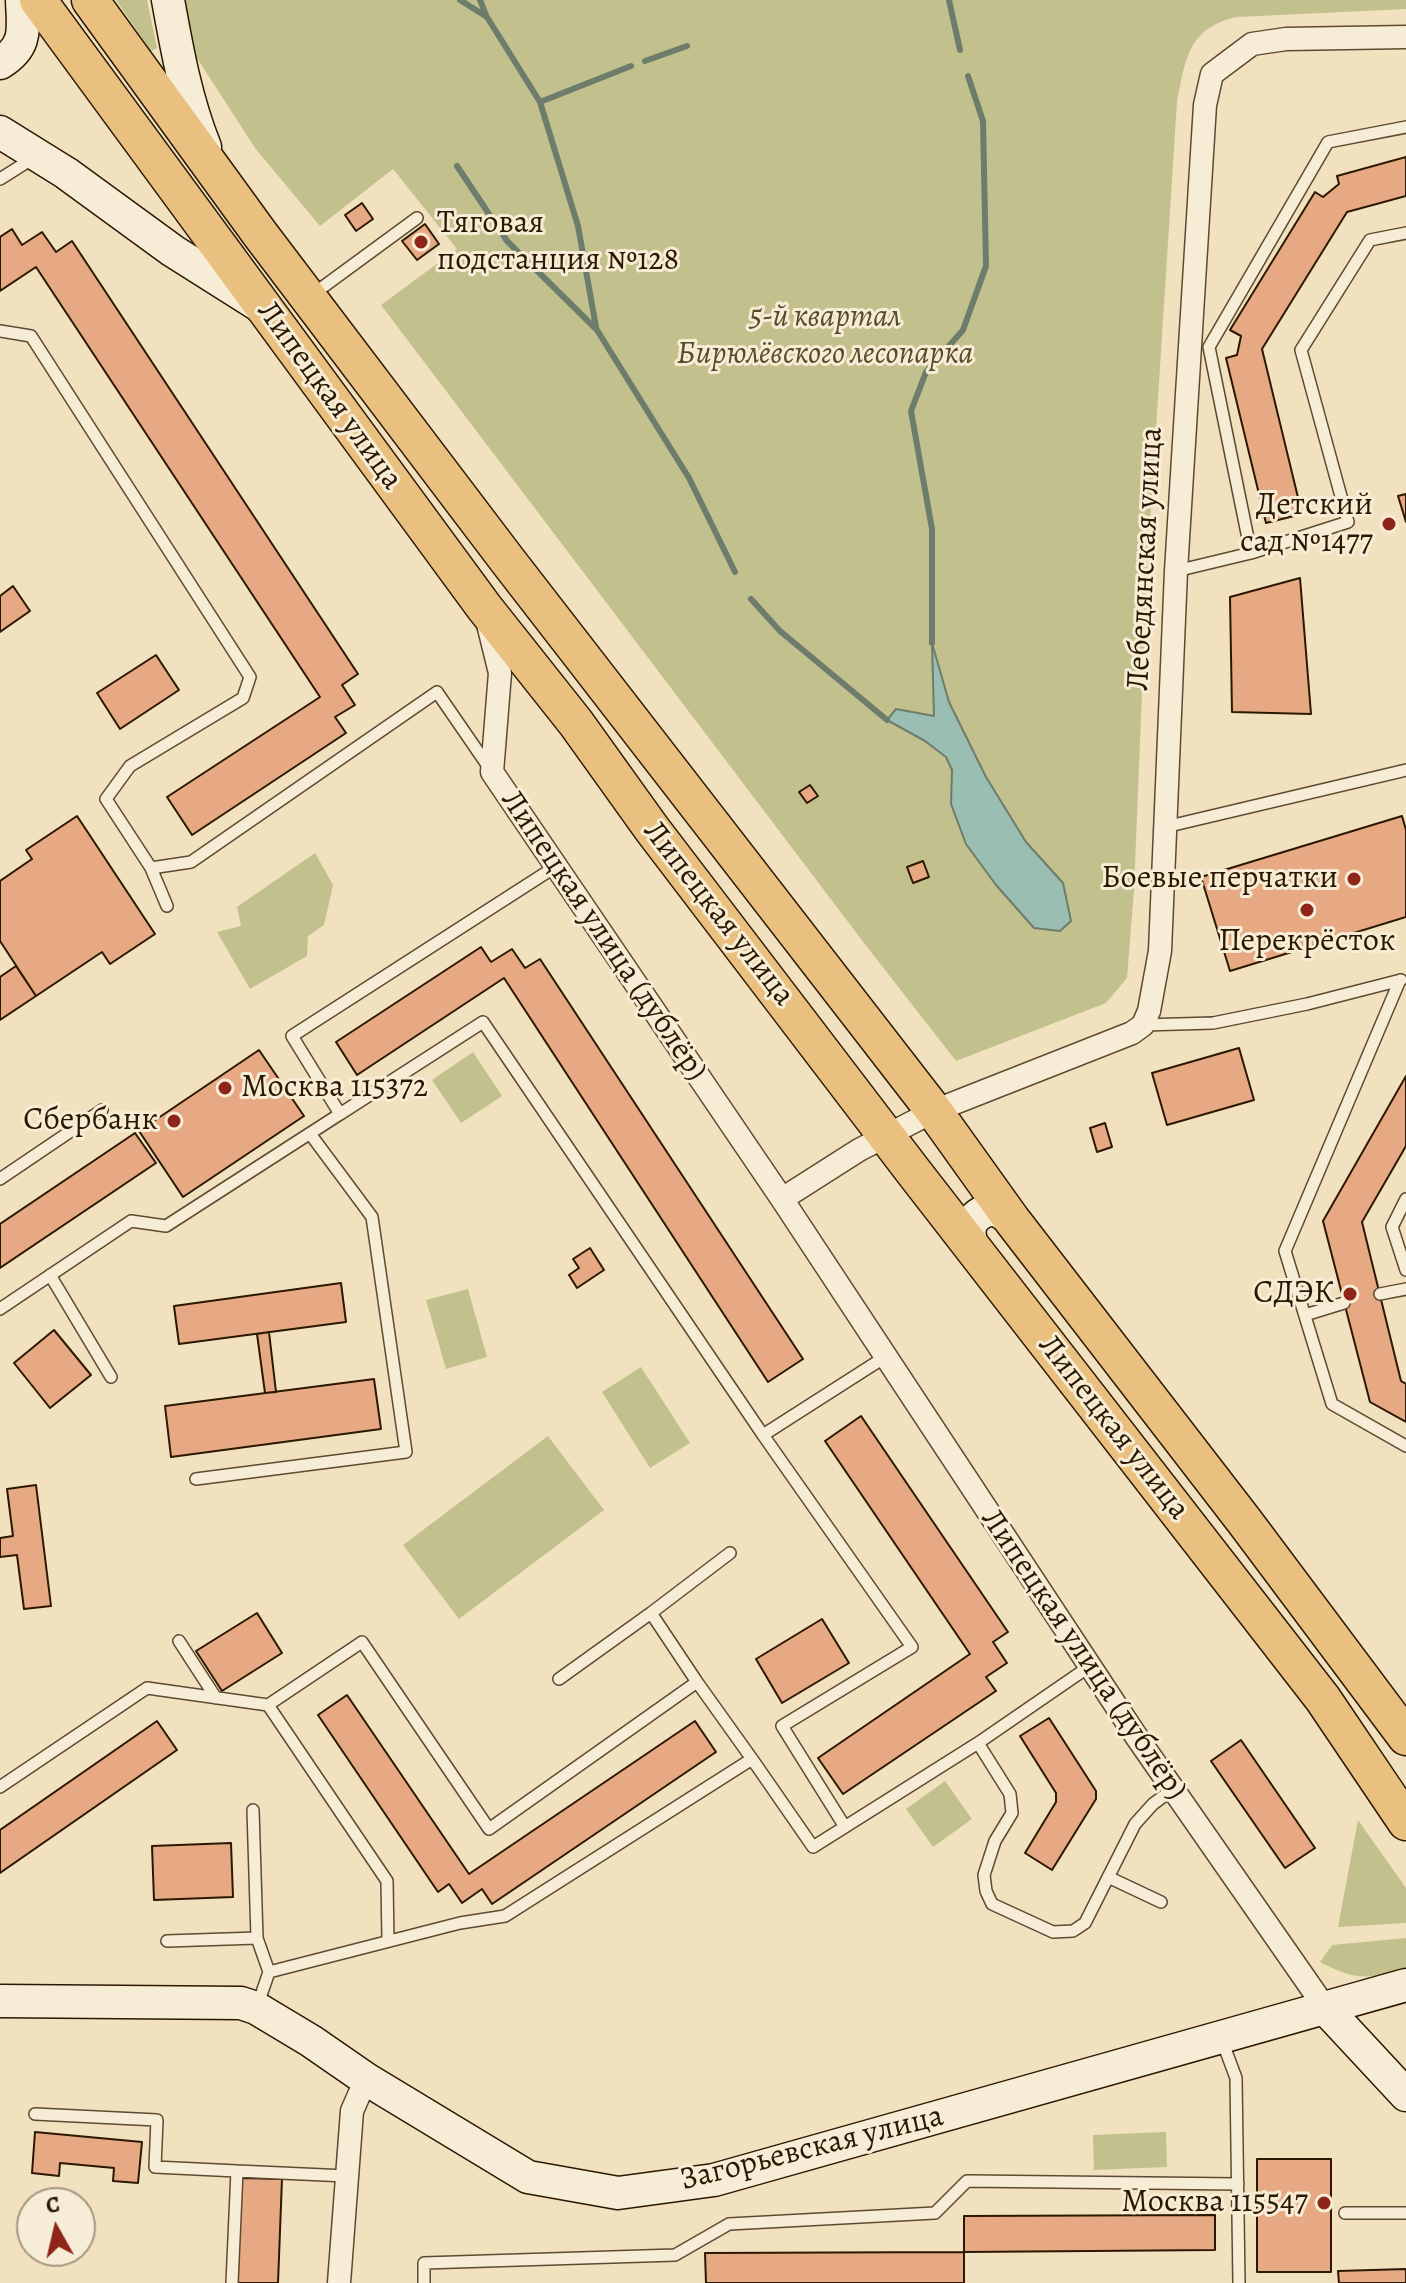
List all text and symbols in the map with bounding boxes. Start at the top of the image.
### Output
place label: Тяговая подстанция №128 [437,205,679,280]
marker: Тяговая подстанция №128 [412,233,430,251]
street label: Липецкая улица [248,294,410,498]
park label: 5-й квартал Бирюлёвского лесопарка [677,299,973,374]
street label: Лебедянская улица [1120,426,1172,692]
place label: Детский сад №1477 [1240,487,1373,562]
marker: Детский сад №1477 [1380,515,1398,533]
street label: Липецкая улица (дублёр) [491,783,715,1089]
street label: Липецкая улица [634,814,802,1014]
place label: Боевые перчатки [1101,860,1338,898]
marker: Боевые перчатки [1345,870,1363,888]
marker: Перекрёсток [1298,901,1316,919]
place label: Перекрёсток [1219,923,1395,961]
place label: Москва 115372 [241,1069,428,1107]
marker: Москва 115372 [216,1079,234,1097]
place label: Сбербанк [23,1102,158,1140]
marker: Сбербанк [165,1112,183,1130]
place label: СДЭК [1253,1275,1334,1313]
marker: СДЭК [1341,1285,1359,1303]
street label: Липецкая улица [1029,1328,1197,1528]
street label: Липецкая улица (дублёр) [971,1502,1195,1808]
street label: Загорьевская улица [676,2098,948,2200]
place label: Москва 115547 [1121,2184,1308,2222]
north arrow [16,2187,96,2267]
text: С [44,2189,62,2221]
marker: Москва 115547 [1315,2194,1333,2212]

